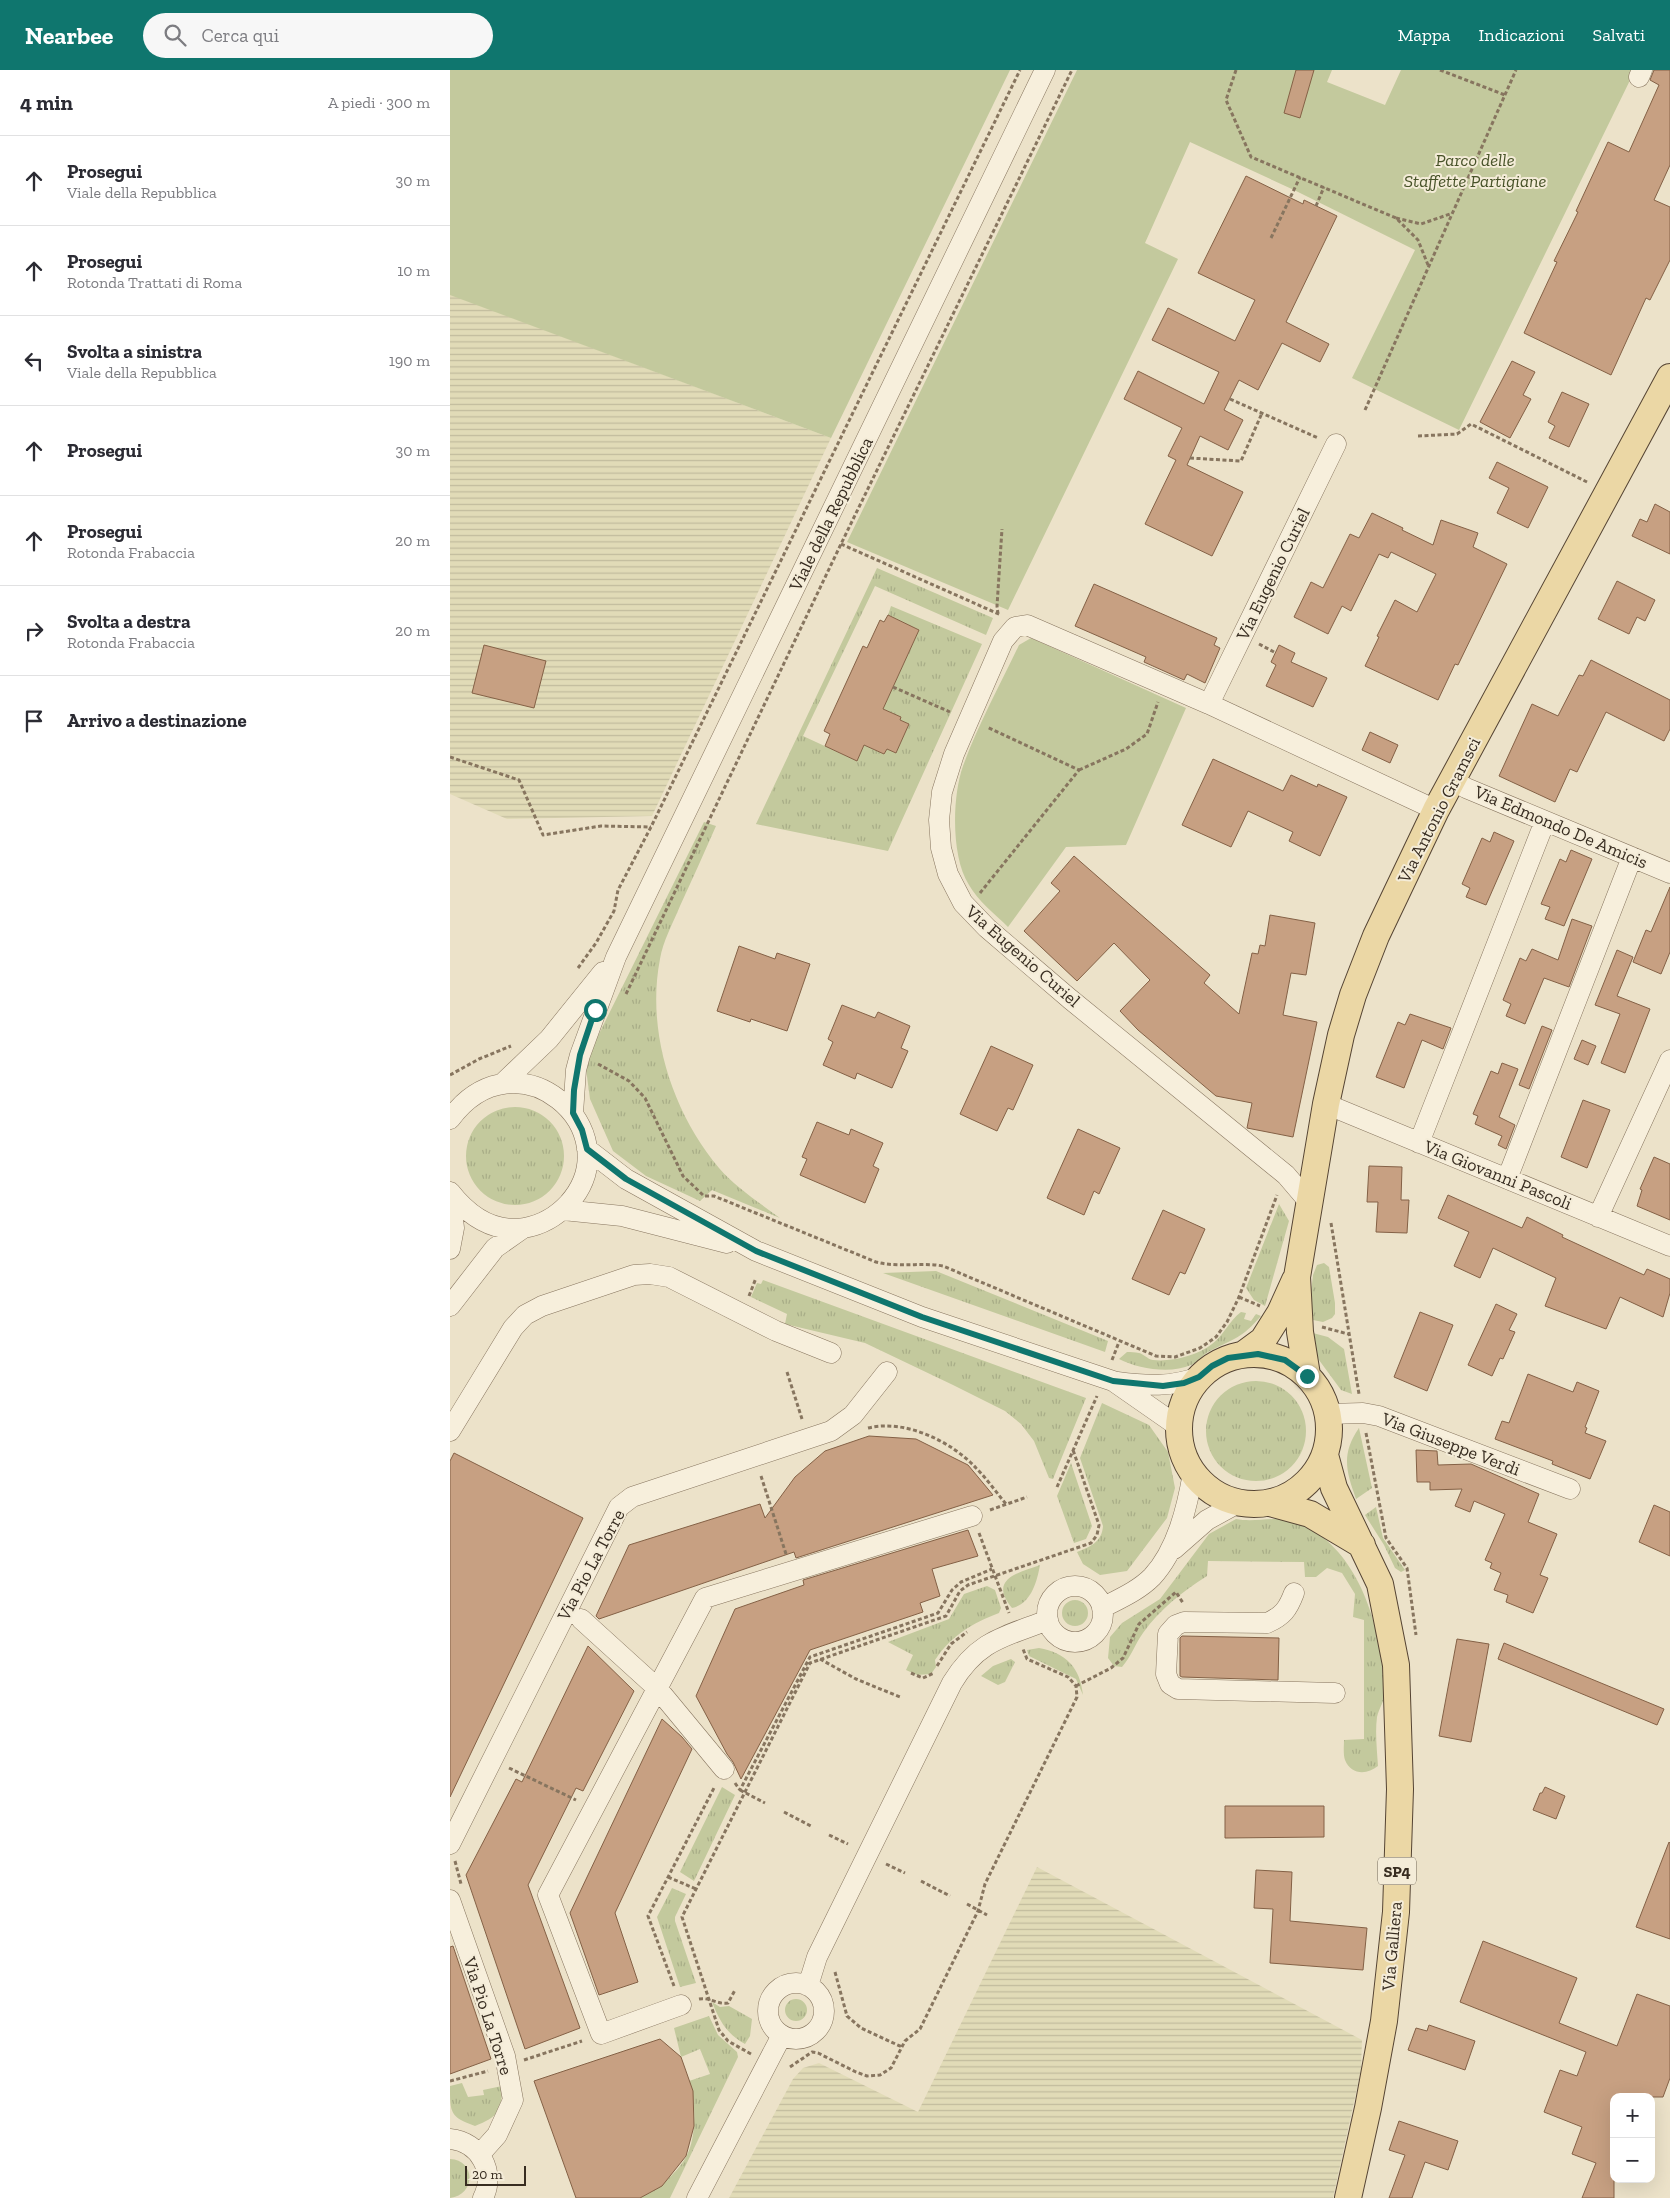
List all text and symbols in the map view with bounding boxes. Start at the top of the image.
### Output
search box [143,13,493,58]
text: Nearbee [25,21,113,50]
icon: search [161,21,189,49]
text: Cerca qui [201,24,279,47]
text: Mappa [1398,24,1451,46]
text: Indicazioni [1479,24,1565,46]
text: Salvati [1593,24,1645,46]
text: 4 min [20,90,73,115]
text: A piedi · 300 m [328,93,430,112]
park label: Parco delle Staffette Partigiane [1404,149,1546,192]
text: Prosegui [67,160,142,183]
icon: ahead [20,167,48,195]
text: 30 m [396,171,430,190]
text: Viale della Repubblica [67,183,217,202]
text: Prosegui [67,250,142,273]
icon: ahead [20,257,48,285]
text: 10 m [397,261,430,280]
text: Rotonda Trattati di Roma [67,273,242,292]
text: Svolta a sinistra [67,340,202,363]
icon: left [20,347,48,375]
text: 190 m [389,351,430,370]
text: Viale della Repubblica [67,363,217,382]
street label: Viale della Repubblica [784,433,878,595]
icon: ahead [20,437,48,465]
text: Prosegui [67,439,142,462]
text: 30 m [396,441,430,460]
street label: Via Eugenio Curiel [1231,504,1315,645]
text: Prosegui [67,520,142,543]
icon: ahead [20,527,48,555]
text: 20 m [395,531,430,550]
text: Rotonda Frabaccia [67,543,195,562]
text: Svolta a destra [67,610,191,633]
icon: right [20,617,48,645]
text: 20 m [395,621,430,640]
text: Rotonda Frabaccia [67,633,195,652]
icon: arrive [20,707,48,735]
text: Arrivo a destinazione [67,709,247,732]
street label: Via Antonio Gramsci [1392,733,1485,887]
street label: Via Edmondo De Amicis [1470,780,1651,874]
street label: Via Eugenio Curiel [961,900,1085,1012]
route start [584,999,607,1022]
street label: Via Giovanni Pascoli [1420,1135,1575,1215]
route end [1296,1365,1319,1388]
street label: Via Giuseppe Verdi [1378,1407,1523,1480]
street label: Via Pio La Torre [552,1506,630,1625]
road number: SP4 [1378,1858,1416,1884]
street label: Via Galliera [1377,1900,1407,1993]
street label: Via Pio La Torre [458,1953,517,2078]
map controls [1610,2093,1655,2183]
button: + [1610,2093,1655,2138]
button: − [1610,2138,1655,2183]
scale bar [465,2163,526,2186]
text: 20 m [472,2166,503,2183]

